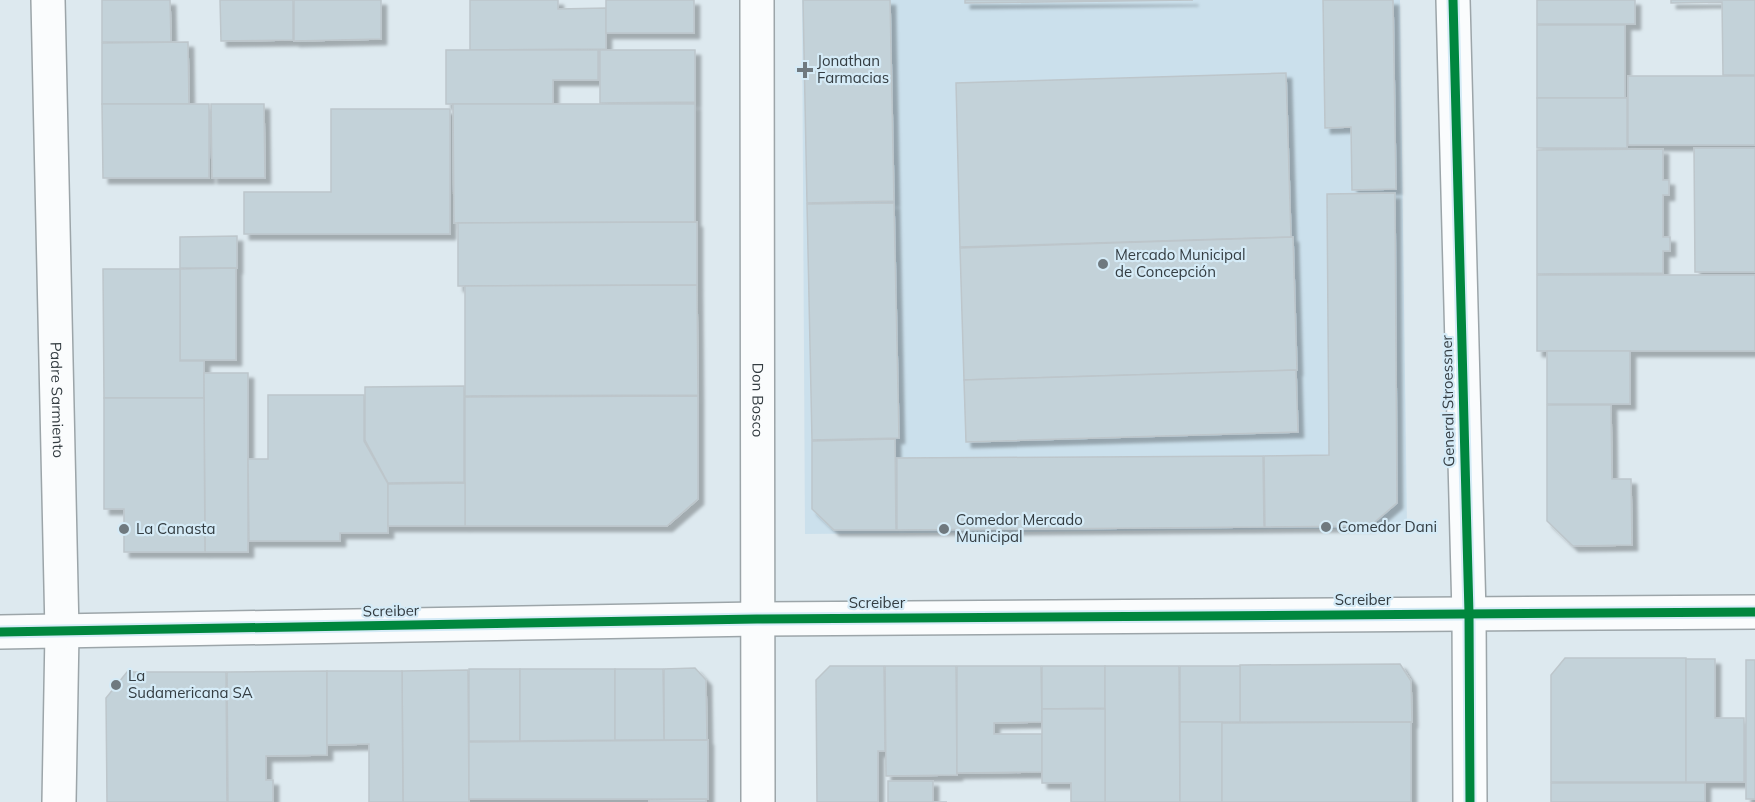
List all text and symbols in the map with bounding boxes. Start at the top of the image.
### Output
place label: Jonathan Farmacias [817,51,889,87]
marker: Jonathan Farmacias [798,63,812,77]
place label: Mercado Municipal de Concepción [1115,245,1246,281]
marker: Mercado Municipal de Concepción [1096,257,1110,271]
street label: General Stroessner [1437,334,1458,467]
street label: Padre Sarmiento [47,342,68,458]
street label: Don Bosco [748,363,768,437]
place label: Comedor Mercado Municipal [956,510,1083,546]
place label: Comedor Dani [1338,517,1437,536]
place label: La Canasta [136,519,216,538]
marker: Comedor Dani [1319,520,1333,534]
marker: La Canasta [117,522,131,536]
marker: Comedor Mercado Municipal [937,522,951,536]
street label: Screiber [1335,590,1392,609]
street label: Screiber [849,593,906,612]
street label: Screiber [363,600,420,620]
place label: La Sudamericana SA [128,666,253,702]
marker: La Sudamericana SA [109,678,123,692]

